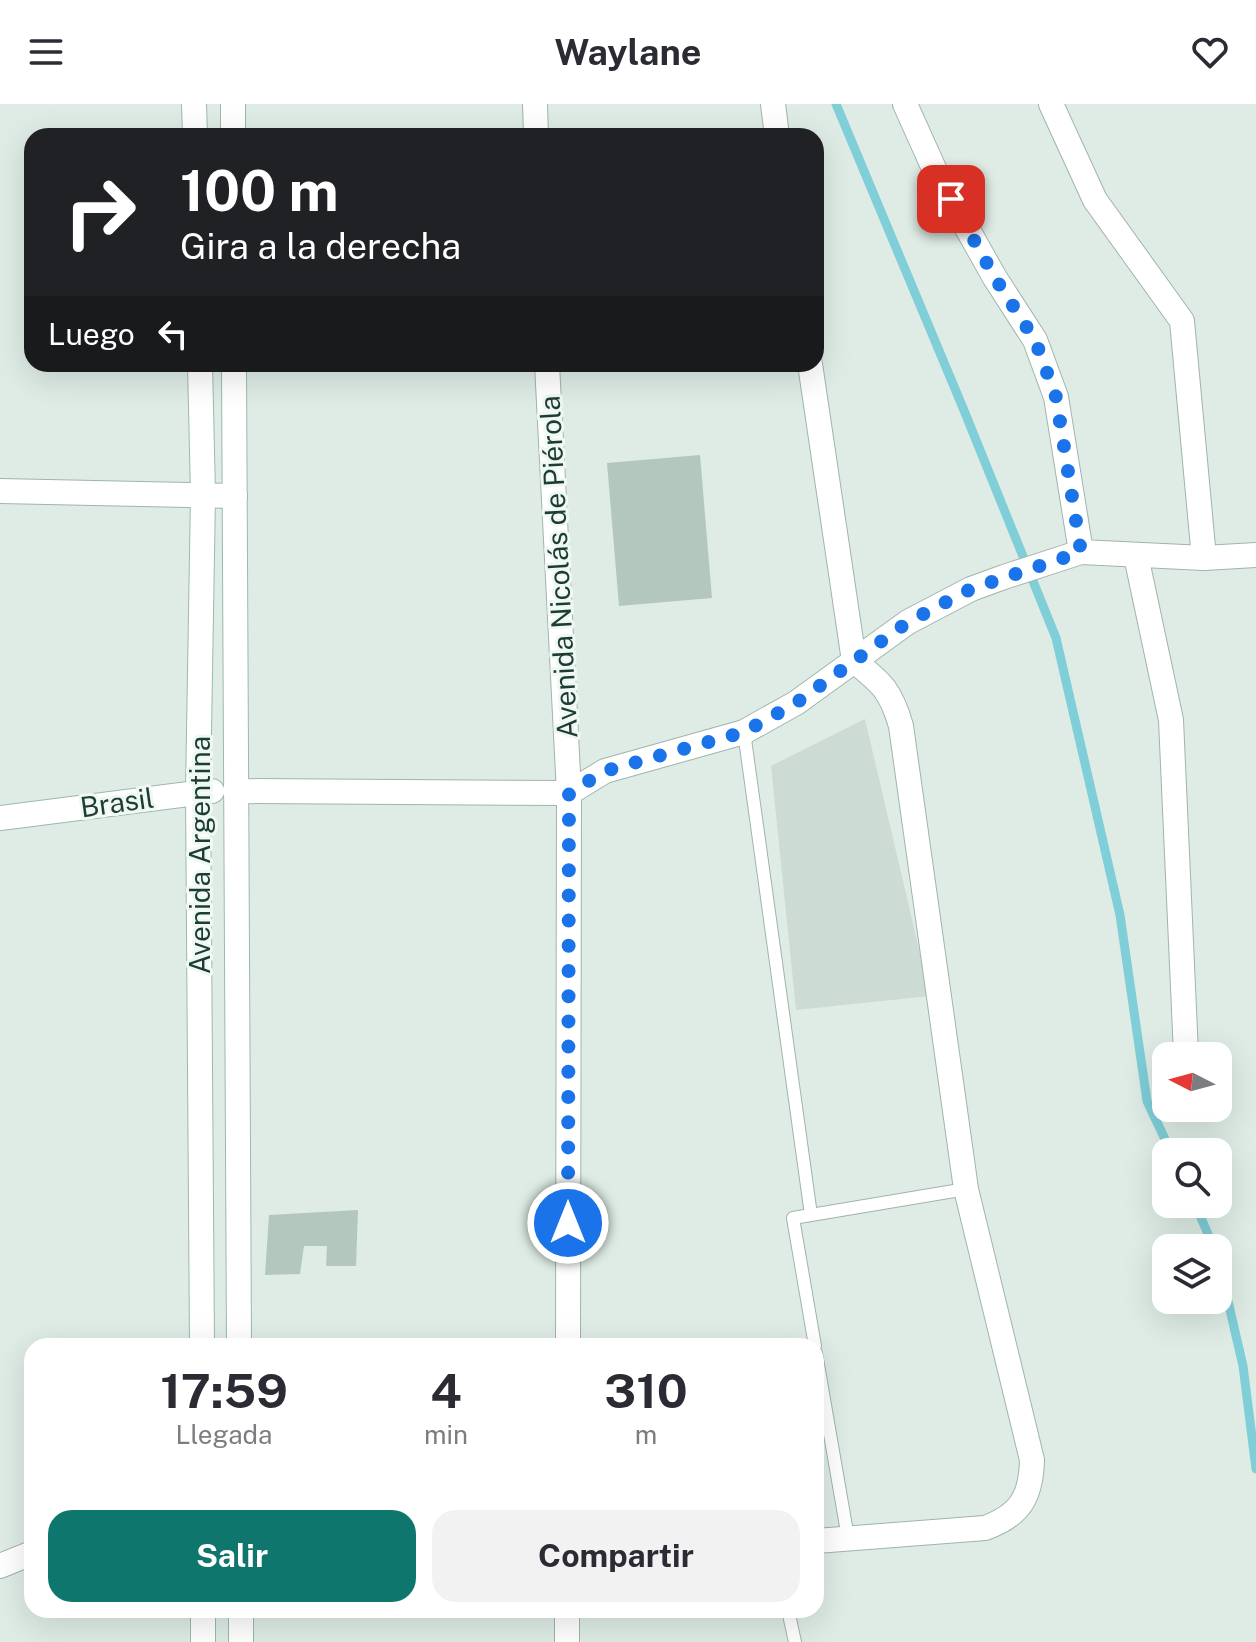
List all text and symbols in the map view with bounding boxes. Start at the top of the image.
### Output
icon: menu [24,30,68,74]
icon: heart [1188,30,1232,74]
text: Waylane [554,31,702,73]
text: 100 m [180,158,339,224]
icon: right [48,160,152,264]
pin [917,165,985,233]
icon: arrive [929,177,973,221]
text: Gira a la derecha [180,225,461,267]
icon: left [151,312,195,356]
text: Luego [48,316,135,352]
street label: Avenida Nicolás de Piérola [533,395,583,739]
street label: Avenida Argentina [183,736,216,974]
street label: Brasil [78,780,156,824]
north arrow [1152,1042,1232,1122]
map controls [1152,1042,1232,1314]
button: search [1152,1138,1232,1218]
position arrow [526,1181,610,1265]
button: layers [1152,1234,1232,1314]
text: 17:59 [160,1362,288,1419]
text: 4 [430,1362,462,1419]
text: 310 [604,1362,688,1419]
text: Llegada [176,1419,272,1450]
text: min [424,1419,468,1450]
text: m [635,1419,657,1450]
button: Salir [48,1510,416,1602]
button: Compartir [432,1510,800,1602]

